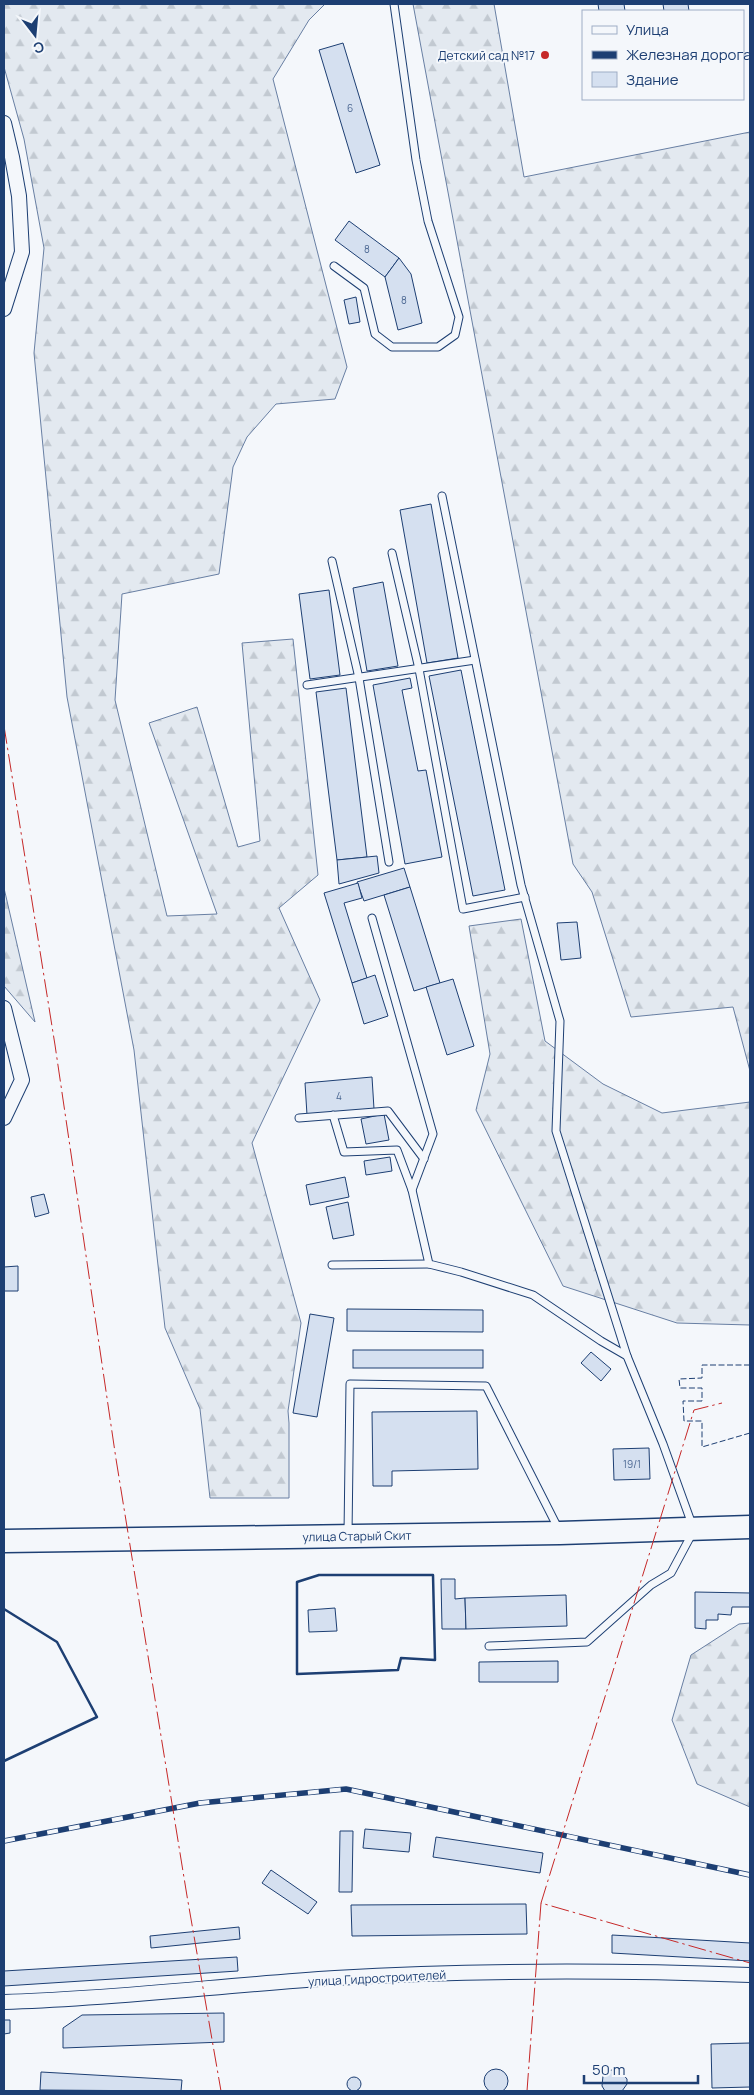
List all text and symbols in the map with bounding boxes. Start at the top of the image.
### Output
north arrow [10,10,60,60]
legend [582,10,744,100]
text: Улица [626,19,669,40]
text: С [31,37,46,59]
text: Железная дорога [626,44,751,65]
place label: Детский сад №17 [438,47,535,64]
marker: Детский сад №17 [539,49,551,61]
text: Здание [626,69,679,90]
house number: 6 [347,101,353,115]
house number: 8 [364,242,370,256]
house number: 8 [401,293,407,307]
house number: 4 [336,1089,342,1103]
house number: 19/1 [623,1457,641,1471]
street label: улица Старый Скит [302,1527,412,1545]
street label: улица Гидростроителей [307,1966,447,1990]
scale bar [584,2052,698,2084]
text: 50 m [592,2059,626,2080]

